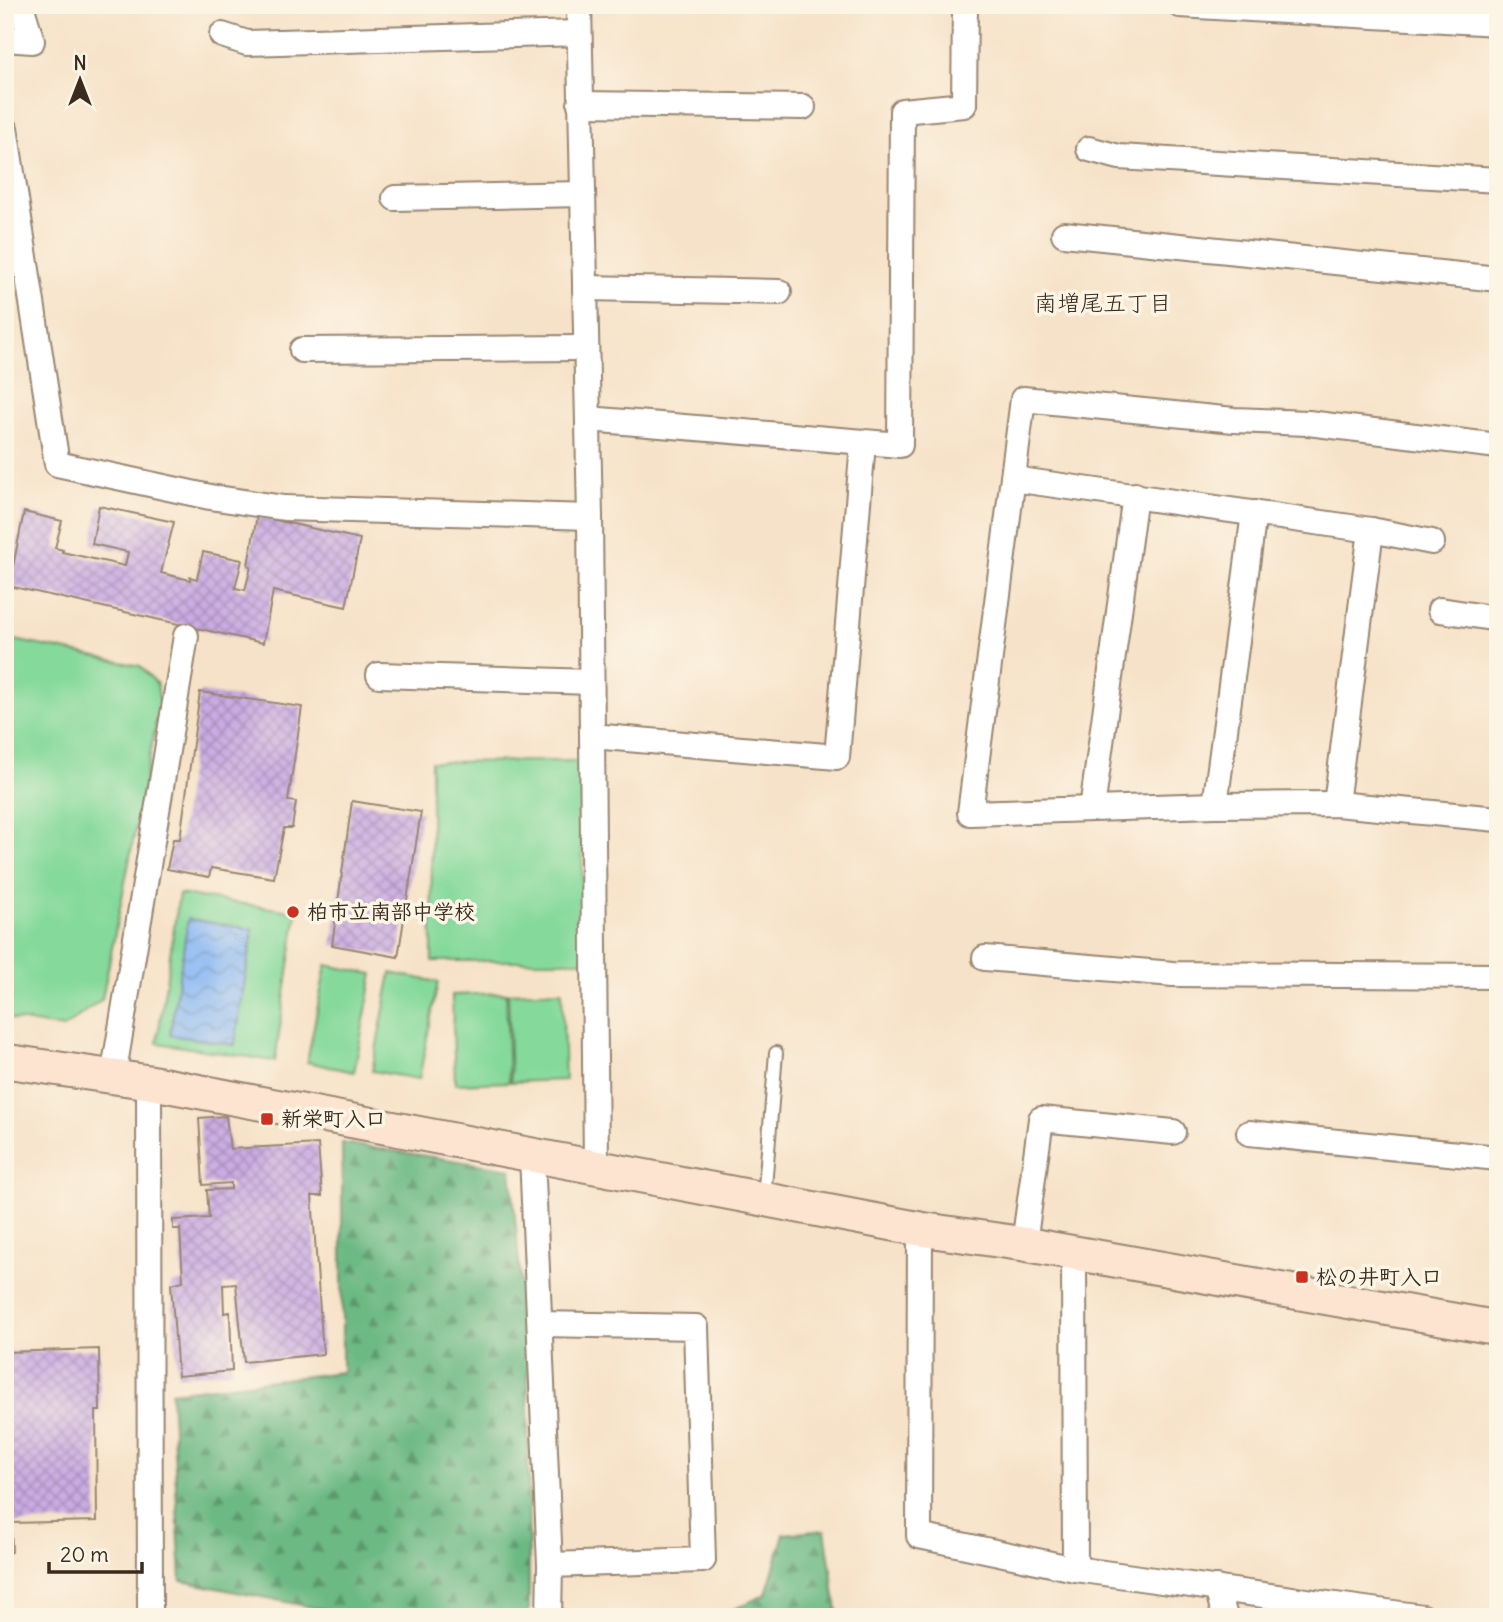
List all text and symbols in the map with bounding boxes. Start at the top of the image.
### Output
north arrow [46,46,116,116]
text: N [73,51,87,75]
district label: 南増尾五丁目 [1034,288,1172,317]
place label: 柏市立南部中学校 [307,898,475,925]
marker: 柏市立南部中学校 [285,904,301,920]
place label: 新栄町入口 [281,1105,386,1132]
marker: 新栄町入口 [259,1111,275,1127]
place label: 松の井町入口 [1316,1263,1442,1290]
marker: 松の井町入口 [1294,1269,1310,1285]
scale bar [49,1531,142,1575]
text: 20 m [60,1541,109,1568]

